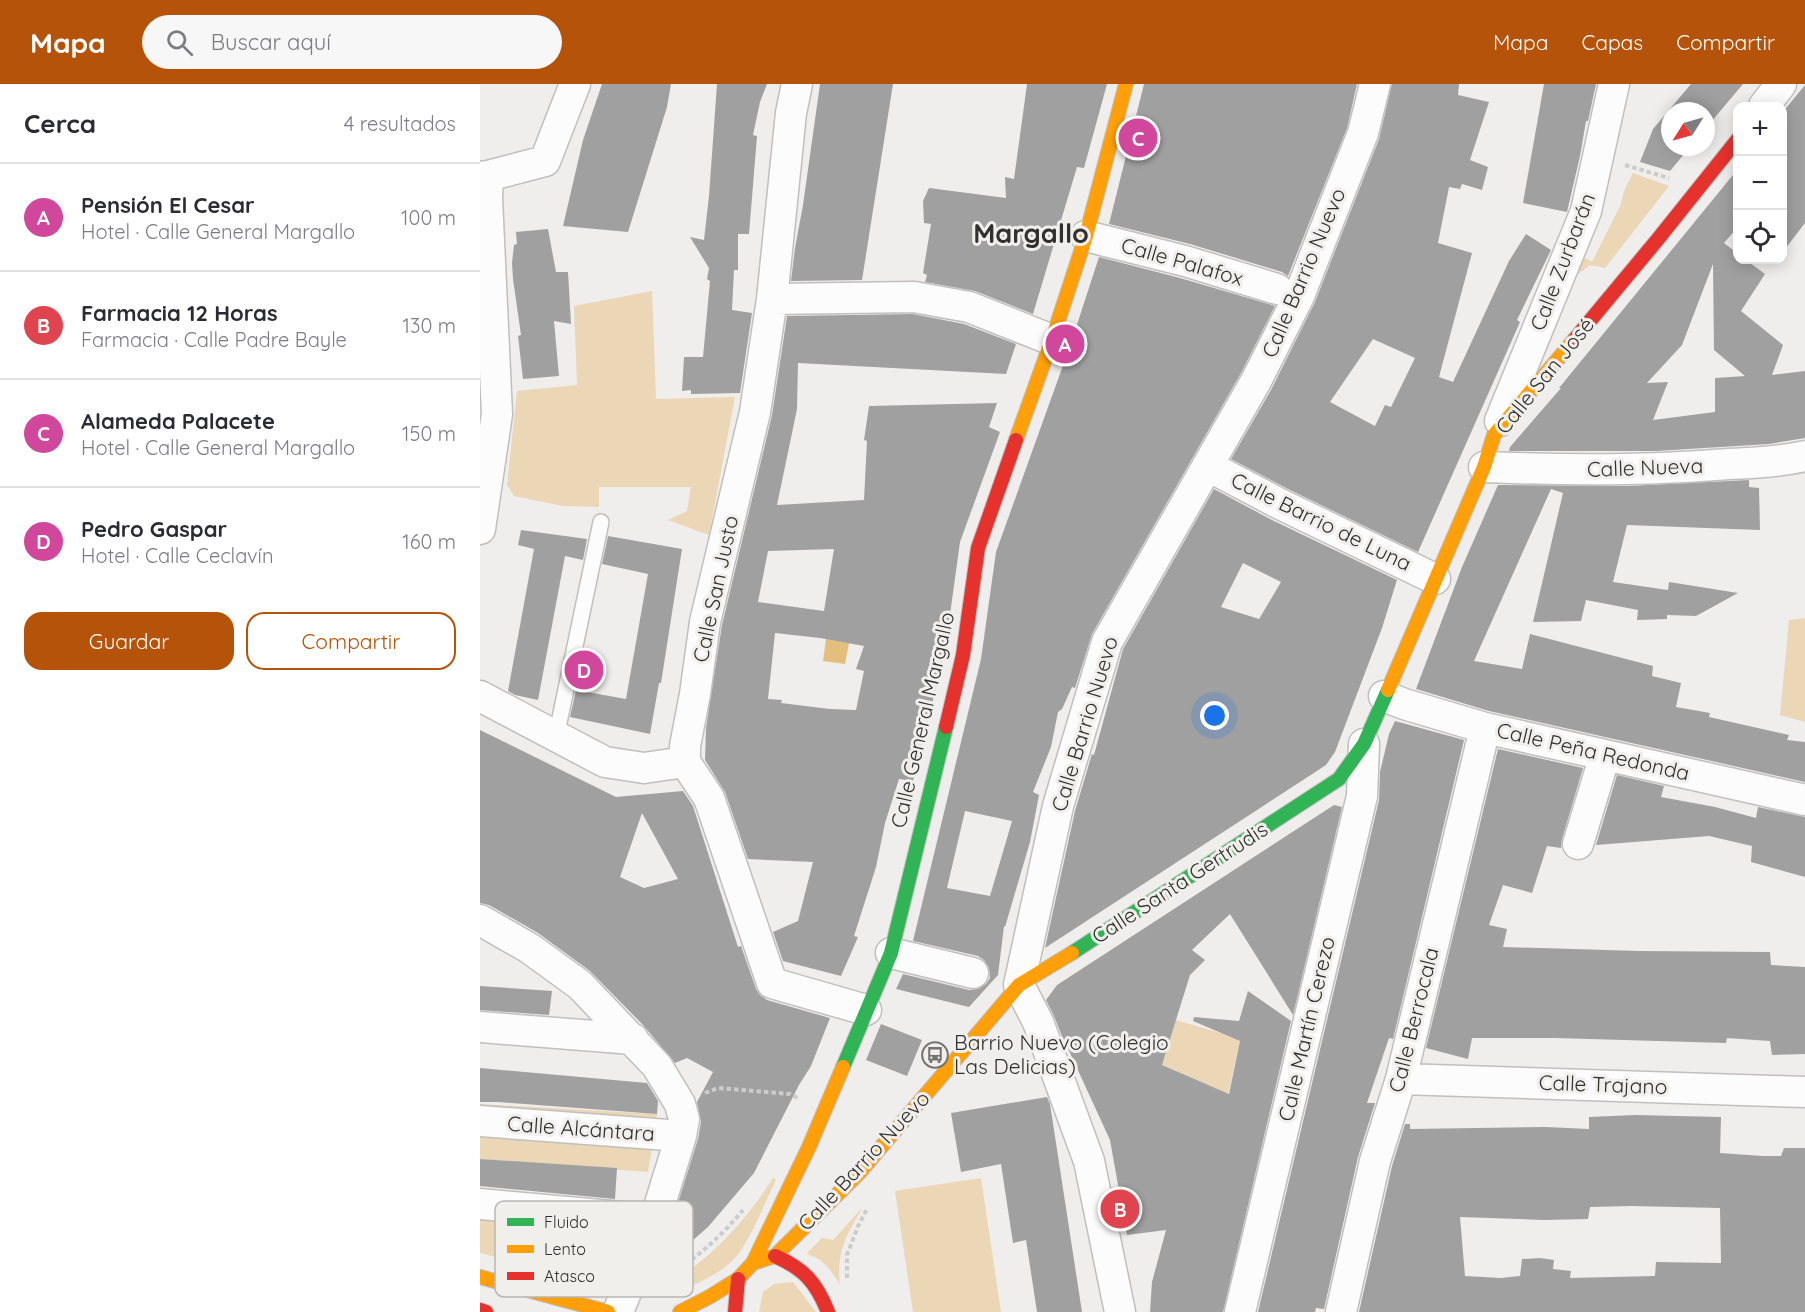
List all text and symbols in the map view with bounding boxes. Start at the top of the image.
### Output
search box [142,15,562,69]
text: Mapa [30,25,106,60]
icon: search [163,26,196,59]
text: Buscar aquí [211,28,331,56]
text: Mapa [1493,29,1548,55]
text: Capas [1581,29,1643,55]
text: Compartir [1676,29,1775,55]
north arrow [1661,102,1715,156]
map controls [1733,102,1787,264]
button: + [1733,102,1787,156]
text: Cerca [24,107,96,140]
text: 4 resultados [344,111,456,136]
pin: C [1118,116,1158,160]
button: − [1733,156,1787,210]
street label: Calle Barrio Nuevo [1256,184,1351,361]
street label: Calle Zurbarán [1524,189,1600,334]
text: Pensión El Cesar [81,191,255,219]
text: A [37,205,50,230]
text: 100 m [401,205,456,230]
button: locate [1733,210,1787,264]
district label: Margallo [973,216,1089,250]
text: Hotel · Calle General Margallo [81,219,355,244]
street label: Calle Palafox [1118,231,1246,291]
text: Farmacia 12 Horas [81,299,277,327]
street label: Calle San José [1489,312,1599,439]
text: B [37,313,50,338]
text: 130 m [403,313,456,338]
pin: A [1046,322,1084,366]
text: Farmacia · Calle Padre Bayle [81,327,347,352]
text: Alameda Palacete [81,407,275,435]
text: C [37,421,50,446]
text: 150 m [402,421,456,446]
text: Hotel · Calle General Margallo [81,435,355,460]
street label: Calle Nueva [1586,452,1704,482]
street label: Calle Barrio de Luna [1227,466,1416,576]
street label: Calle San Justo [687,513,743,665]
text: Pedro Gaspar [81,515,227,543]
text: D [36,529,51,554]
text: 160 m [402,529,456,554]
text: Hotel · Calle Ceclavín [81,543,273,568]
street label: Calle General Margallo [885,609,960,830]
button: Guardar [24,612,234,670]
button: Compartir [246,612,456,670]
street label: Calle Barrio Nuevo [1045,633,1123,814]
pin: D [564,648,604,692]
your location [1200,701,1229,730]
street label: Calle Peña Redonda [1494,716,1692,786]
street label: Calle Santa Gertrudis [1087,816,1272,949]
street label: Calle Martín Cerezo [1272,934,1340,1124]
street label: Calle Berrocala [1382,945,1444,1095]
place label: Barrio Nuevo (Colegio Las Delicias) [954,1029,1169,1079]
bus stop icon: Barrio Nuevo (Colegio Las Delicias) [920,1040,950,1070]
street label: Calle Trajano [1538,1069,1668,1099]
street label: Calle Barrio Nuevo [792,1085,935,1236]
street label: Calle Alcántara [506,1110,656,1146]
pin: B [1100,1186,1140,1232]
legend [495,1201,693,1297]
text: Fluido [544,1212,589,1232]
text: Lento [544,1239,586,1259]
text: Atasco [544,1266,595,1286]

